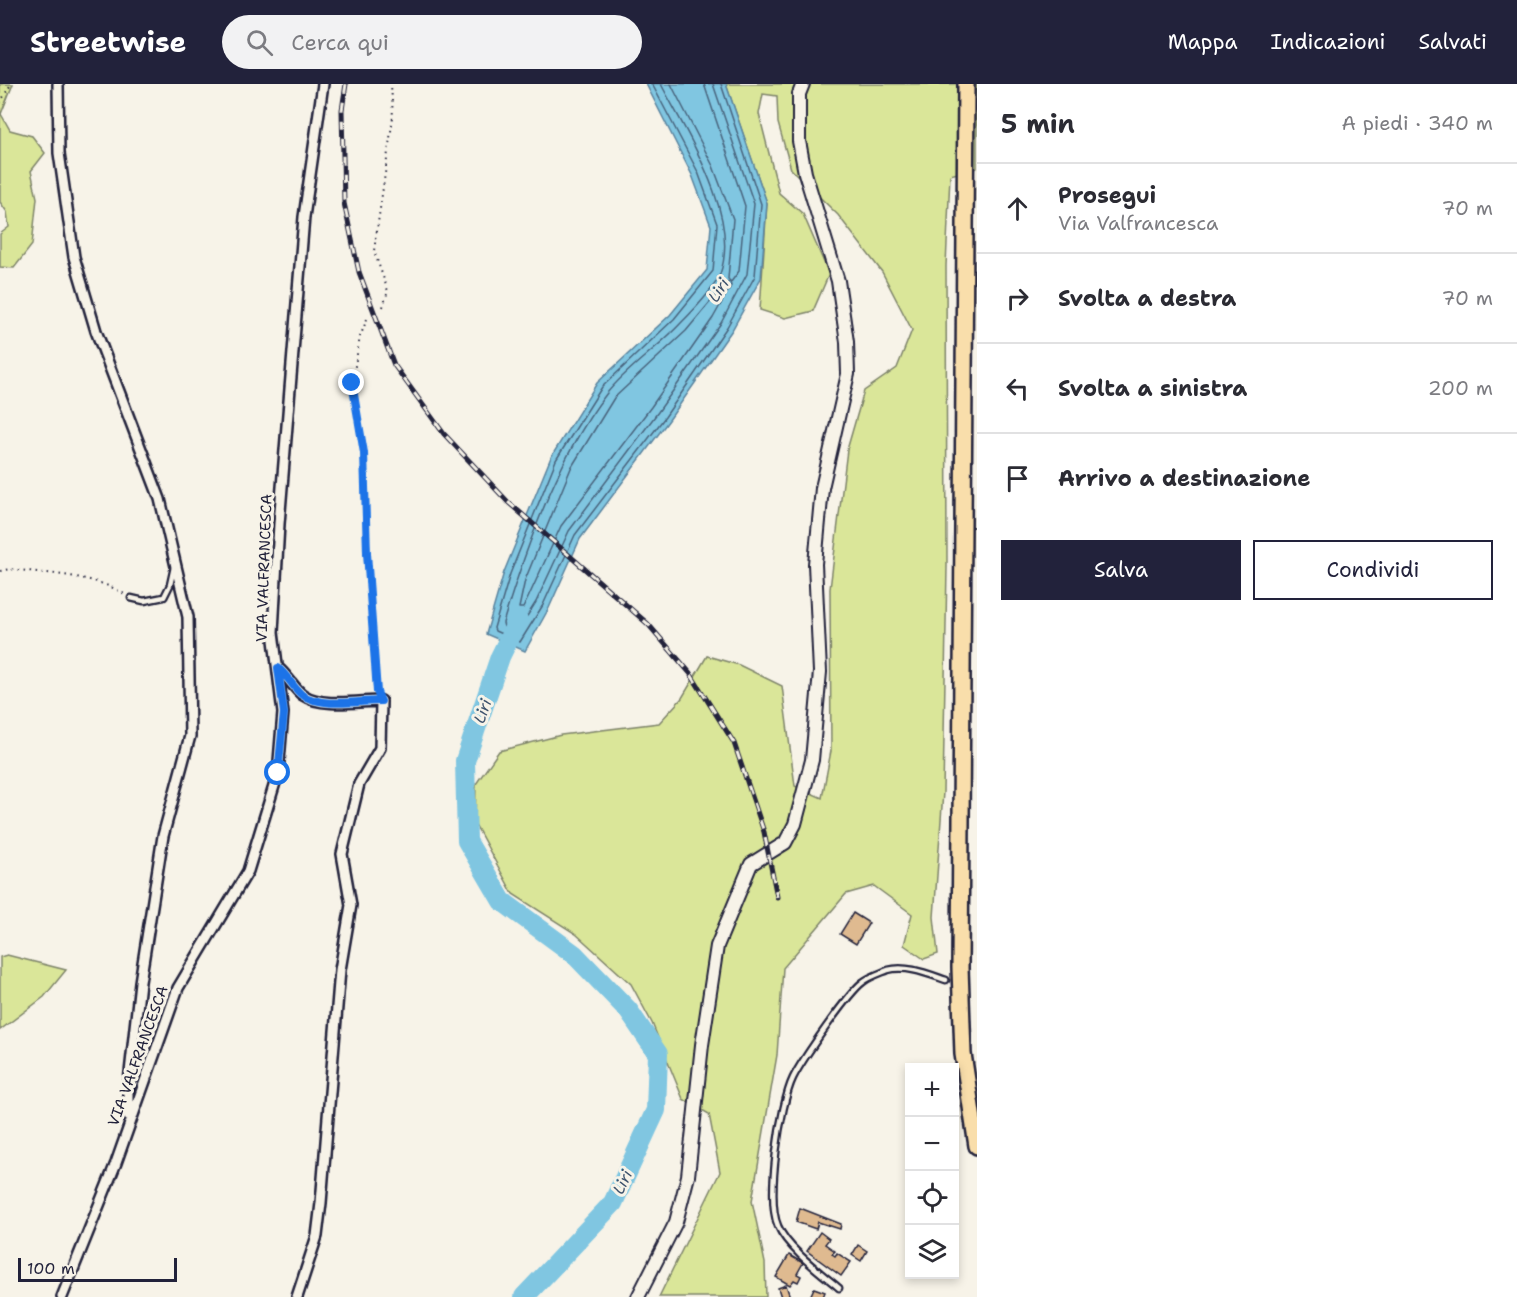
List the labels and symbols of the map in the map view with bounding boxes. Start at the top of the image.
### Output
water label: Liri [703,274,734,306]
route end [338,369,364,395]
street label: VIA VALFRANCESCA [251,494,277,642]
water label: Liri [469,696,497,726]
route start [264,759,290,785]
street label: VIA VALFRANCESCA [103,983,173,1129]
water label: Liri [608,1166,637,1198]
scale bar [18,1255,177,1282]

